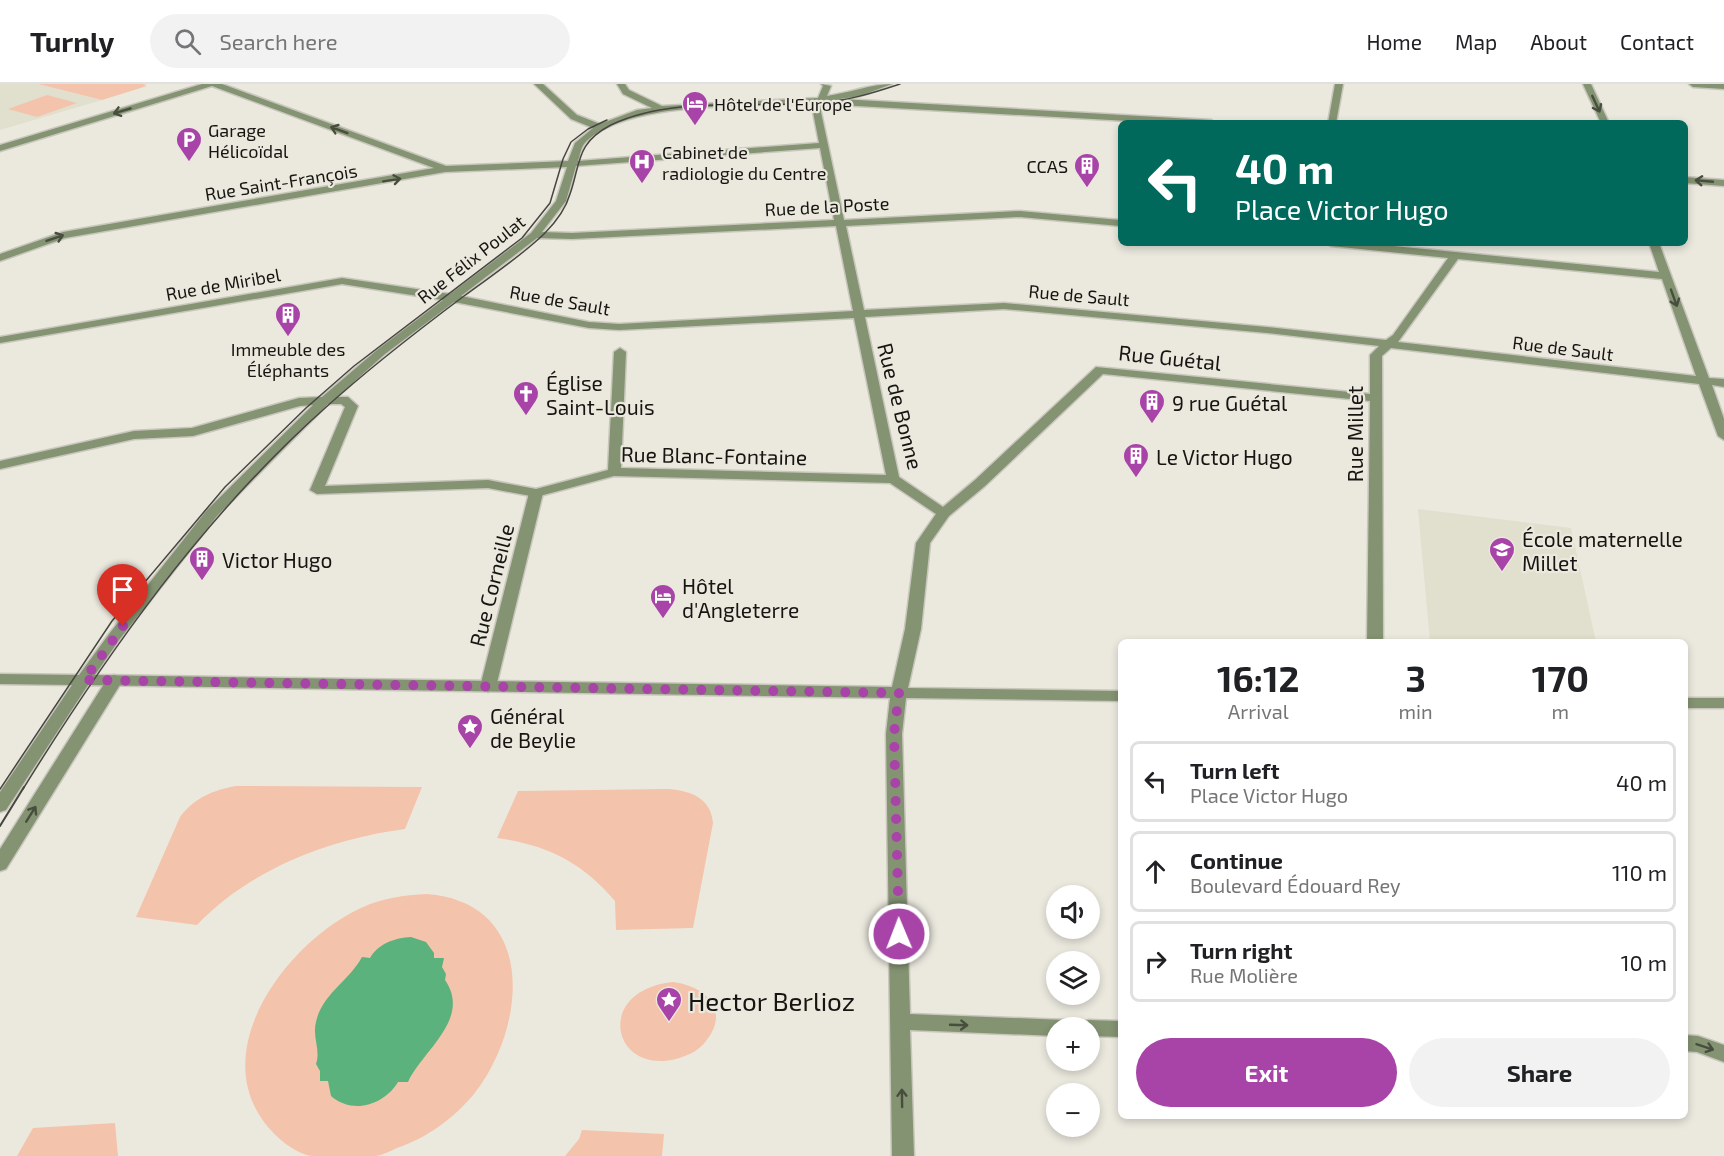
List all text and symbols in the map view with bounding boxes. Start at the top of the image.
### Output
search box [150,14,570,68]
text: Turnly [30,24,114,58]
icon: search [171,25,204,58]
text: Search here [219,28,338,54]
text: Home [1366,29,1422,54]
text: Map [1455,29,1497,54]
text: About [1530,29,1587,54]
text: Contact [1620,29,1694,54]
hotel icon: Hôtel de l'Europe [680,89,710,127]
place label: Hôtel de l'Europe [714,93,852,115]
one-way arrow [1591,94,1603,112]
one-way arrow [113,106,132,117]
place label: Garage Hélicoïdal [208,119,289,162]
one-way arrow [331,123,349,134]
parking icon: Garage Hélicoïdal [174,125,204,163]
place label: Cabinet de radiologie du Centre [662,141,826,184]
text: 40 m [1235,142,1334,192]
icon: left [1136,144,1214,222]
hospital icon: Cabinet de radiologie du Centre [627,147,657,185]
building icon: CCAS [1072,151,1102,189]
place label: CCAS [1026,155,1068,177]
street label: Rue Saint-François [203,159,359,206]
one-way arrow [381,174,401,185]
one-way arrow [1695,176,1715,187]
street label: Rue de la Poste [764,192,890,220]
text: Place Victor Hugo [1235,193,1449,225]
street label: Rue Félix Poulat [413,210,529,308]
one-way arrow [45,232,64,243]
street label: Rue de Miribel [164,263,283,305]
street label: Rue de Sault [508,280,612,320]
street label: Rue de Sault [1028,280,1131,310]
one-way arrow [1670,288,1681,307]
building icon: Immeuble des Éléphants [273,300,303,338]
street label: Rue de Sault [1511,331,1615,365]
place label: Immeuble des Éléphants [231,338,345,381]
street label: Rue Guétal [1117,339,1223,375]
street label: Rue de Bonne [873,340,929,472]
place label: Église Saint-Louis [546,370,655,419]
church icon: Église Saint-Louis [511,379,541,417]
street label: Rue Millet [1342,386,1367,482]
building icon: 9 rue Guétal [1137,387,1167,425]
place label: 9 rue Guétal [1172,390,1288,415]
street label: Rue Blanc-Fontaine [621,441,807,469]
building icon: Le Victor Hugo [1121,441,1151,479]
place label: Le Victor Hugo [1156,444,1293,469]
street label: Rue Corneille [464,521,518,649]
place label: École maternelle Millet [1522,526,1683,575]
school or university icon: École maternelle Millet [1487,535,1517,573]
building icon: Victor Hugo [187,544,217,582]
place label: Victor Hugo [222,547,332,572]
pin [97,564,148,626]
icon: arrive [106,573,139,606]
place label: Hôtel d'Angleterre [682,573,799,622]
hotel icon: Hôtel d'Angleterre [648,582,678,620]
text: 16:12 [1217,656,1300,699]
text: 3 [1405,656,1426,699]
text: 170 [1532,656,1589,699]
text: Arrival [1228,699,1289,723]
text: min [1399,699,1433,723]
text: m [1552,699,1569,723]
place label: Général de Beylie [490,703,576,752]
place icon: Général de Beylie [455,712,485,750]
text: Turn left [1190,757,1279,783]
icon: left [1139,765,1172,798]
text: 40 m [1616,769,1667,795]
text: Place Victor Hugo [1190,783,1348,807]
one-way arrow [25,806,37,823]
text: Continue [1190,847,1283,873]
icon: ahead [1139,855,1172,888]
text: 110 m [1612,859,1667,885]
text: Boulevard Édouard Rey [1190,873,1401,897]
map controls [1046,885,1100,1137]
button: sound [1046,885,1100,939]
position arrow [867,902,931,966]
text: Turn right [1190,937,1292,963]
icon: right [1139,945,1172,978]
text: 10 m [1621,949,1667,975]
button: layers [1046,951,1100,1005]
text: Rue Molière [1190,963,1298,987]
place icon: Hector Berlioz [654,985,684,1023]
place label: Hector Berlioz [688,985,855,1016]
button: + [1046,1017,1100,1071]
one-way arrow [949,1019,969,1030]
button: Exit [1136,1038,1397,1107]
button: Share [1409,1038,1670,1107]
one-way arrow [1695,1042,1714,1053]
button: − [1046,1083,1100,1137]
one-way arrow [896,1088,908,1108]

